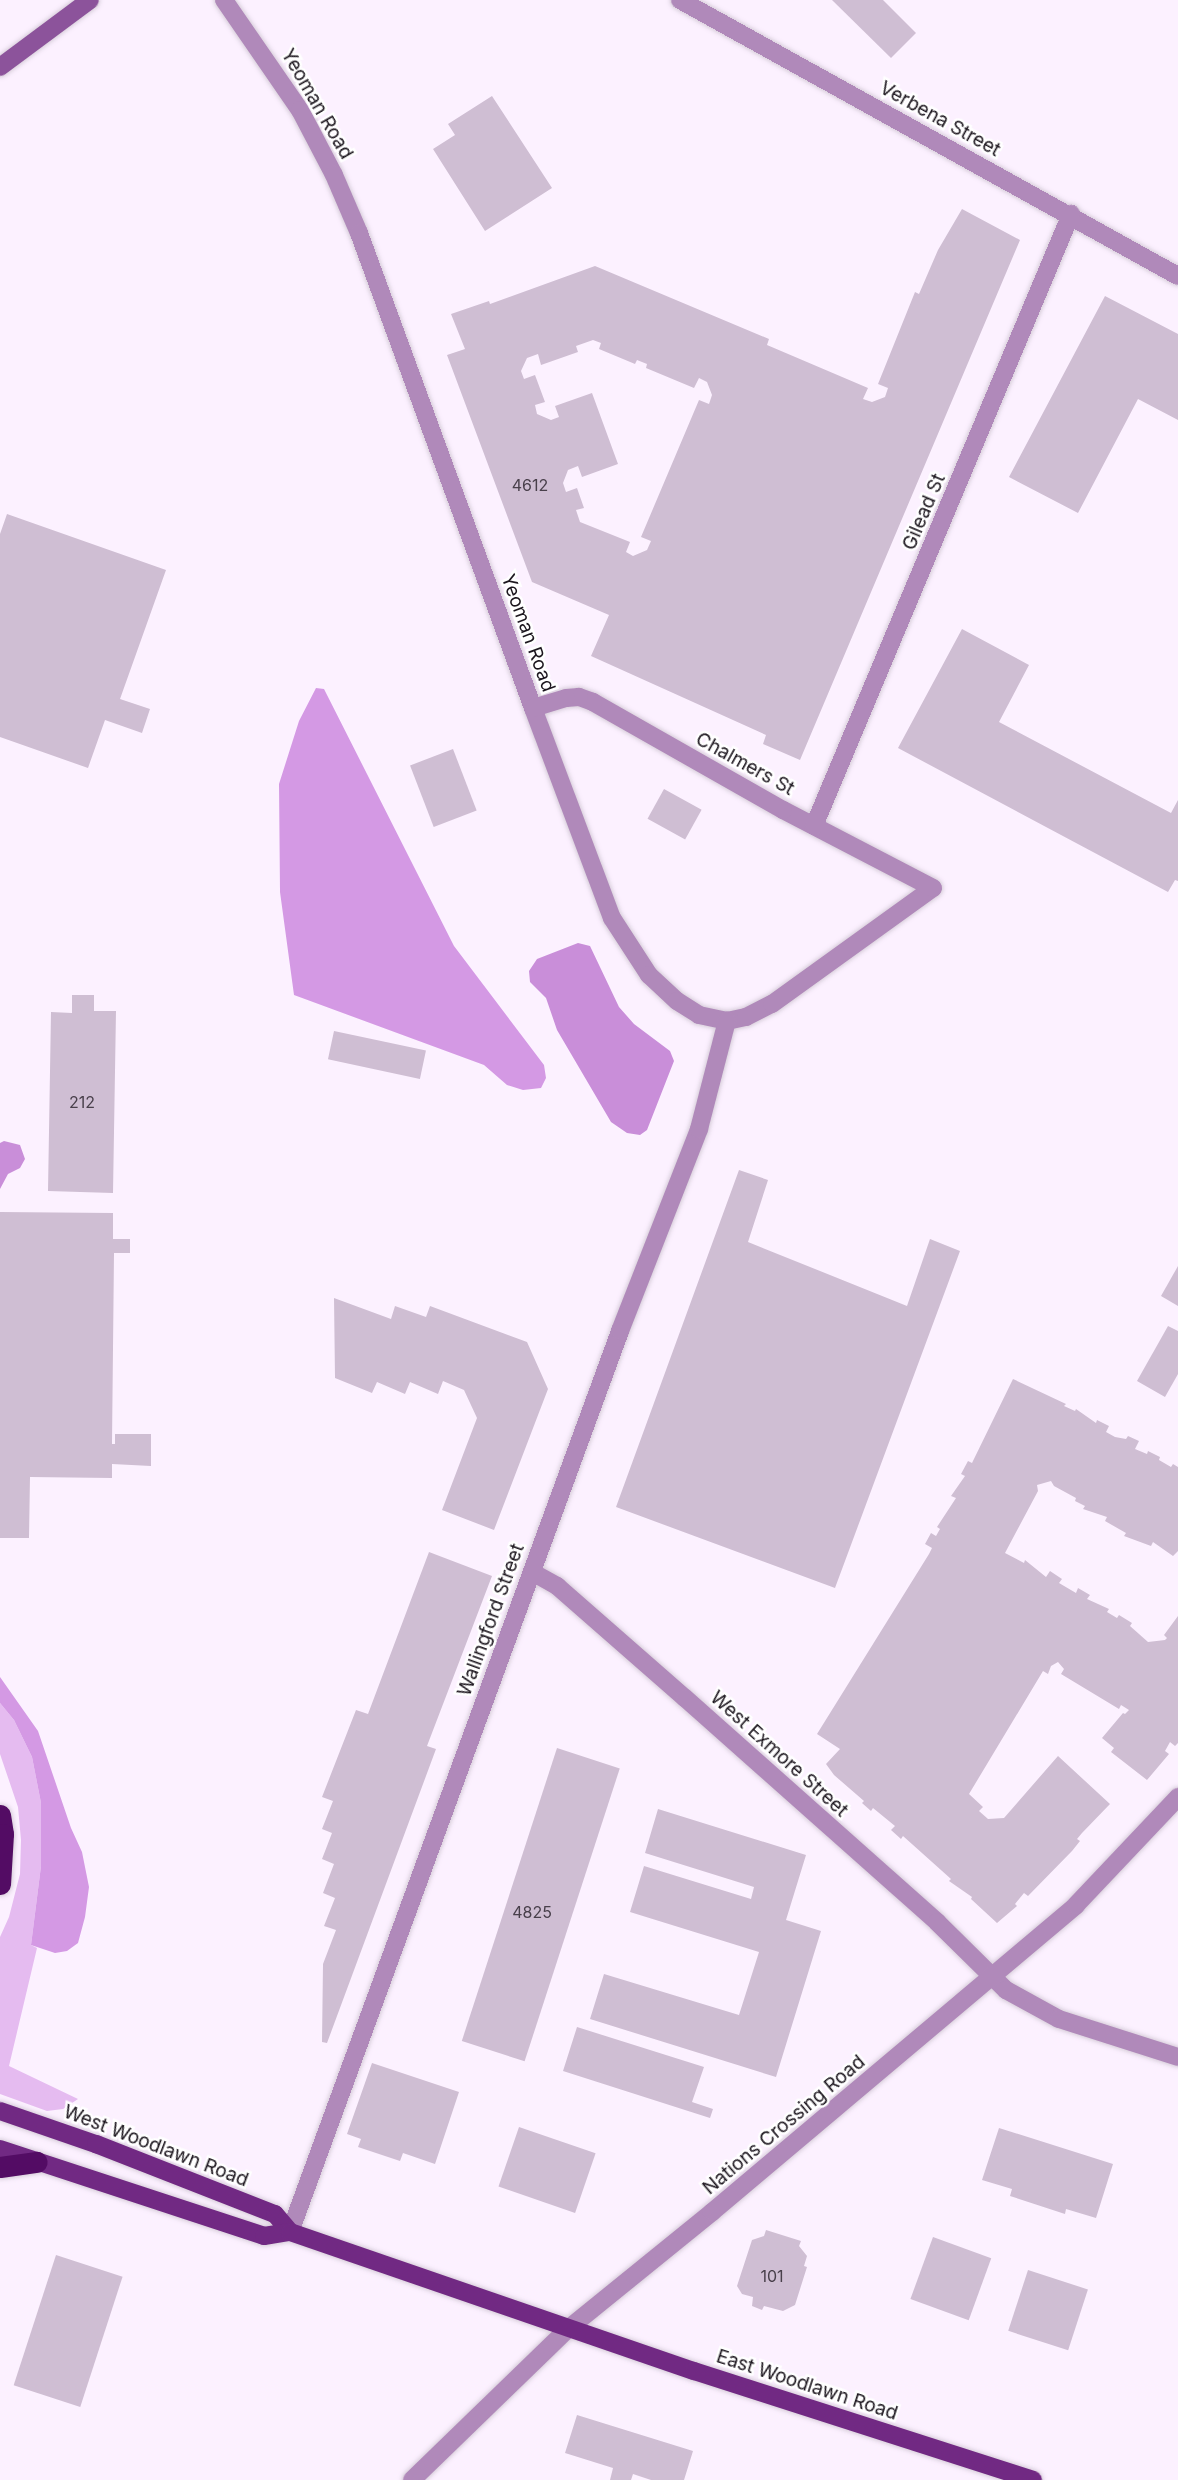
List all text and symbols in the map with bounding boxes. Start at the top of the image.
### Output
street label: Yeoman Road [276,45,358,163]
street label: Verbena Street [876,76,1004,162]
street label: Gilead St [898,470,950,554]
house number: 4612 [512,475,548,495]
street label: Yeoman Road [496,571,560,695]
street label: Chalmers St [692,728,798,800]
house number: 212 [69,1092,95,1112]
street label: Wallingford Street [453,1541,529,1699]
street label: West Exmore Street [706,1686,852,1822]
house number: 4825 [512,1902,552,1922]
street label: Nations Crossing Road [698,2051,870,2199]
street label: West Woodlawn Road [61,2100,251,2192]
house number: 101 [760,2266,784,2286]
street label: East Woodlawn Road [714,2345,900,2425]

